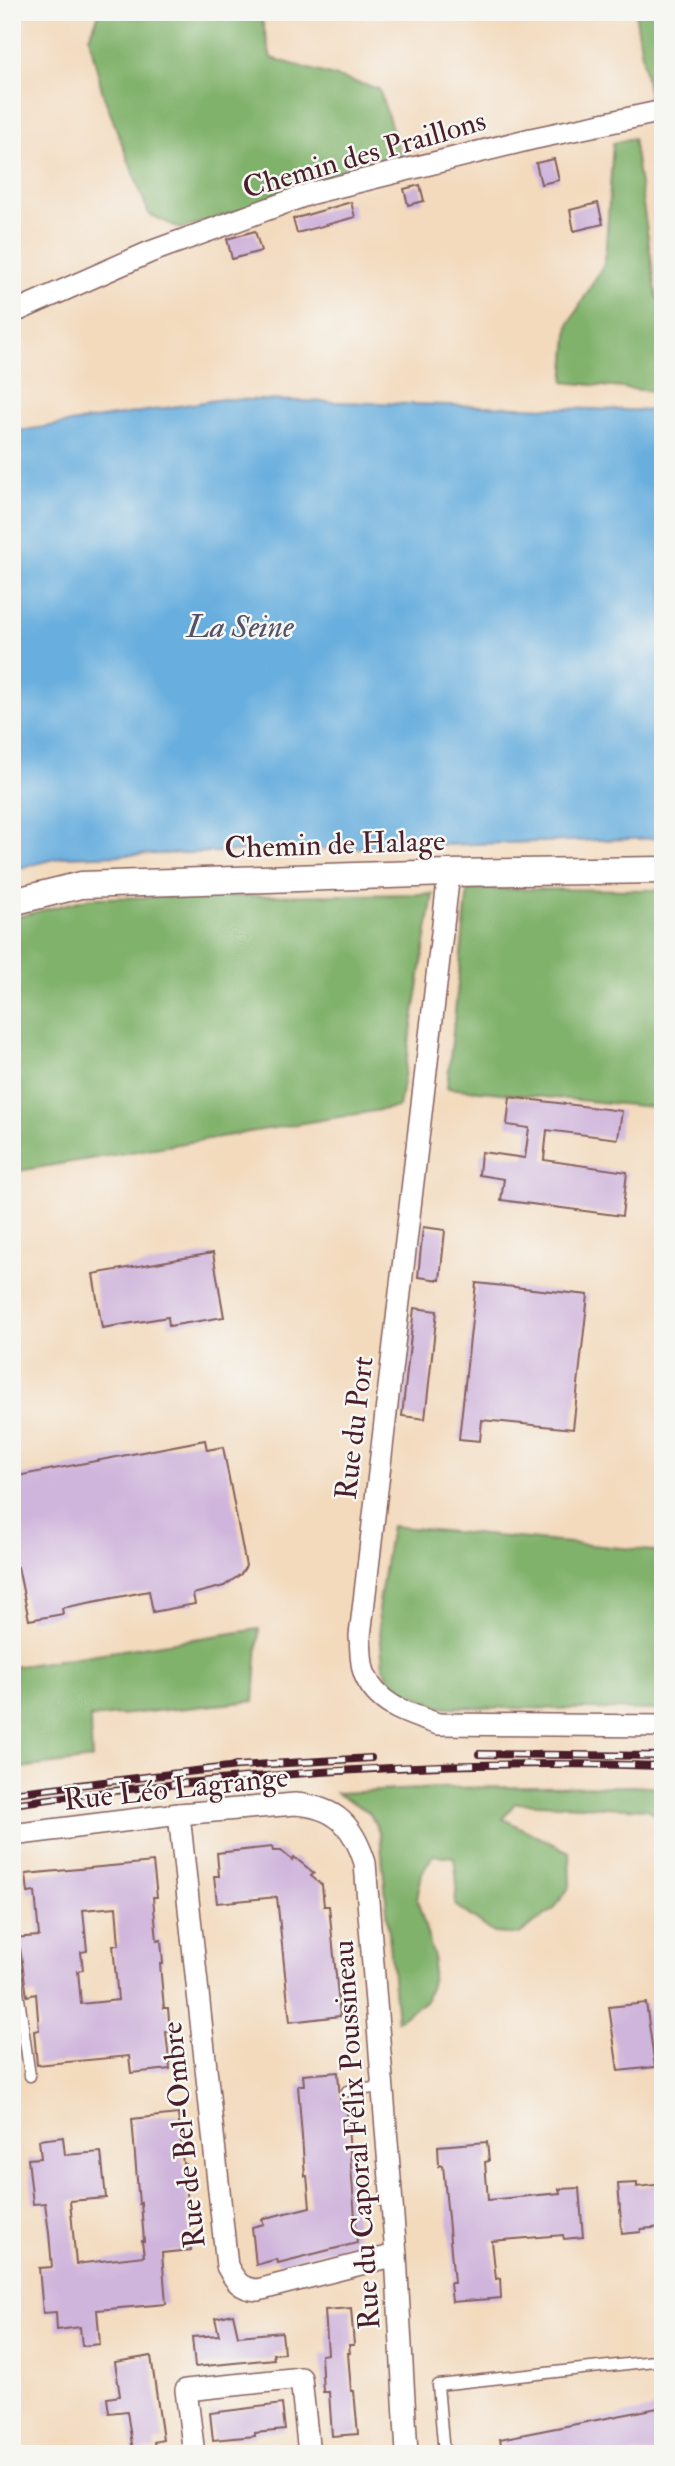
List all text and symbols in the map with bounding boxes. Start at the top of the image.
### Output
street label: Chemin des Praillons [238,102,490,207]
water label: La Seine [184,607,294,647]
street label: Chemin de Halage [224,822,446,867]
street label: Rue du Port [327,1354,382,1502]
street label: Rue Léo Lagrange [62,1758,290,1819]
street label: Rue du Caporal Félix Poussineau [324,1939,389,2331]
street label: Rue de Bel-Ombre [153,2020,214,2250]

